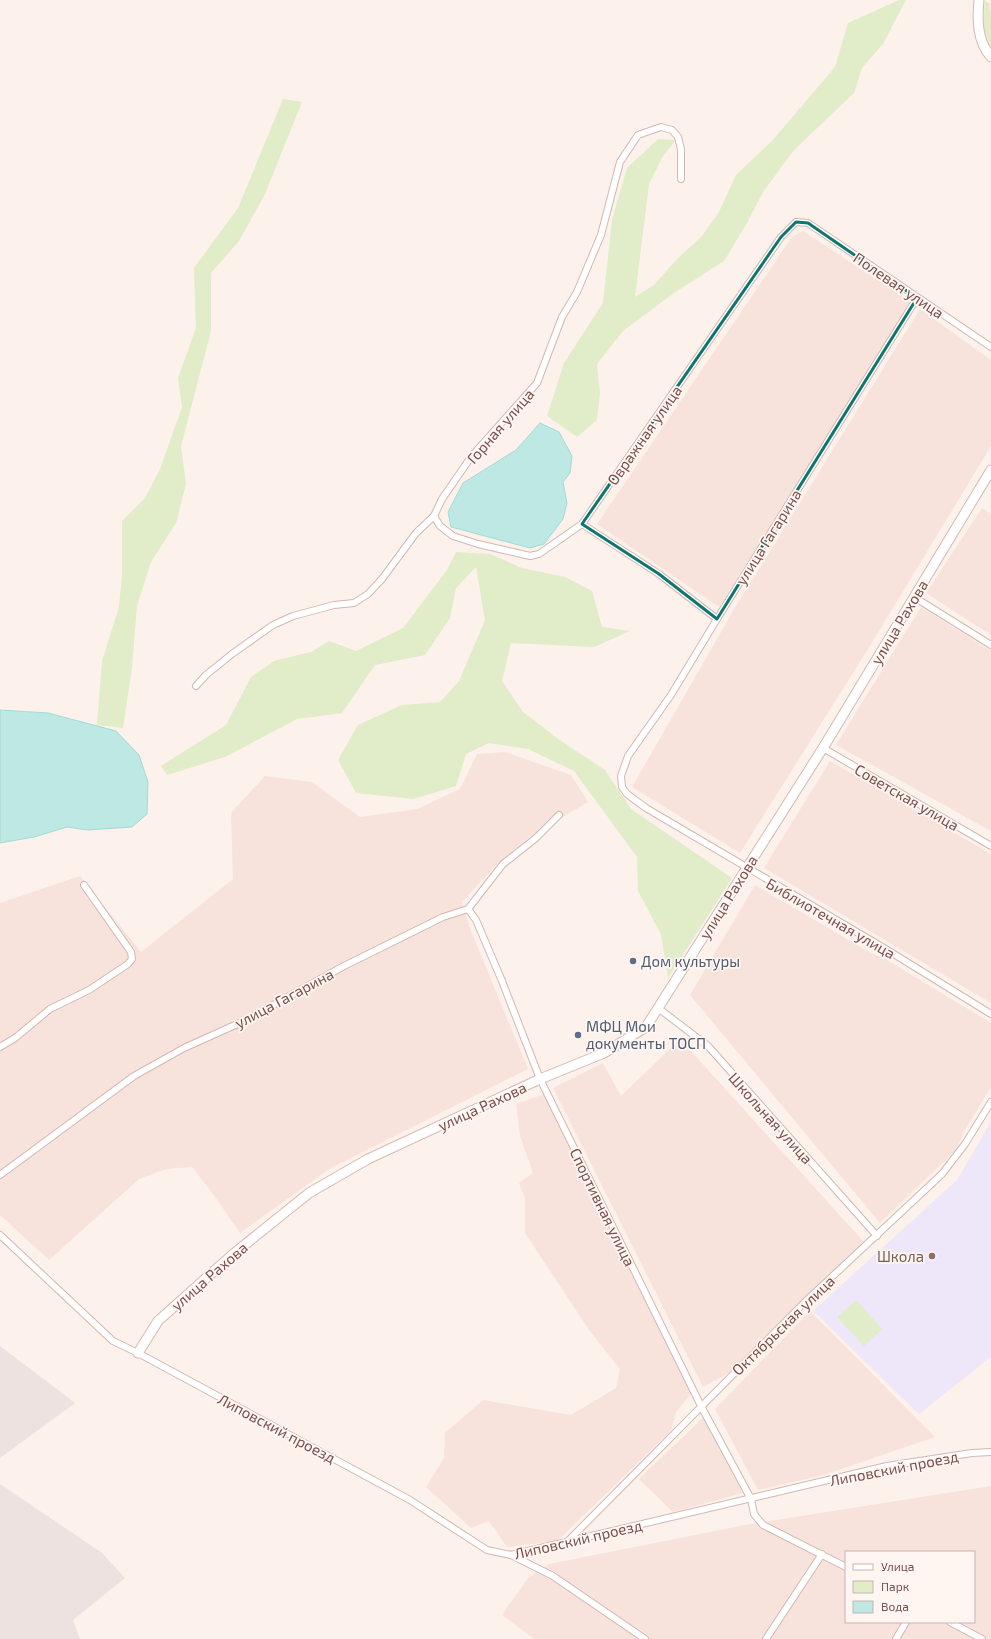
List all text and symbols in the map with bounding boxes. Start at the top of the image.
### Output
street label: Полевая улица [850,248,948,323]
street label: Овражная улица [603,382,686,489]
street label: Горная улица [463,385,538,468]
street label: улица Гагарина [731,486,805,589]
street label: улица Рахова [867,577,932,668]
street label: Советская улица [851,760,962,835]
street label: улица Рахова [695,852,762,943]
street label: Библиотечная улица [763,874,899,963]
place label: Дом культуры [641,952,740,971]
marker: Дом культуры [628,956,638,966]
street label: улица Гагарина [232,964,337,1032]
place label: МФЦ Мои документы ТОСП [586,1017,706,1053]
marker: МФЦ Мои документы ТОСП [573,1030,583,1040]
street label: Школьная улица [724,1069,817,1168]
street label: улица Рахова [435,1078,529,1135]
street label: Спортивная улица [566,1145,639,1270]
street label: улица Рахова [167,1238,252,1315]
place label: Школа [877,1247,924,1265]
marker: Школа [927,1251,937,1261]
street label: Октябрьская улица [728,1271,839,1379]
street label: Липовский проезд [215,1389,339,1467]
street label: Липовский проезд [828,1447,960,1489]
street label: Липовский проезд [512,1515,644,1562]
legend [845,1551,975,1623]
text: Улица [881,1559,914,1573]
text: Парк [881,1579,910,1593]
text: Вода [881,1599,909,1613]

